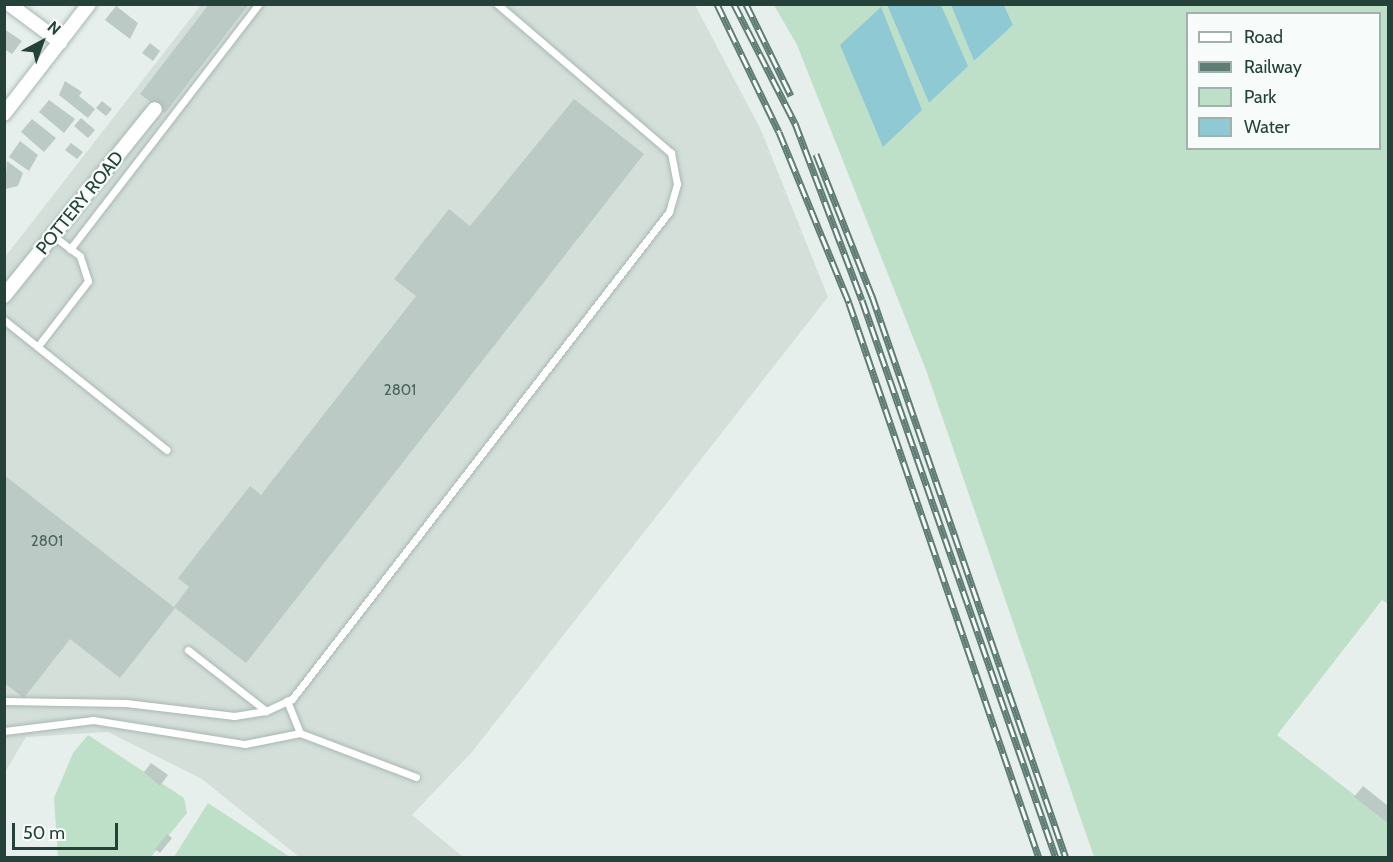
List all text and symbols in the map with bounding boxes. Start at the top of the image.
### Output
north arrow [12,12,72,72]
legend [1186,12,1381,150]
text: N [44,17,65,39]
text: Road [1244,26,1283,48]
text: Railway [1244,56,1302,78]
text: Park [1244,86,1276,108]
text: Water [1244,116,1290,138]
street label: POTTERY ROAD [32,147,128,259]
house number: 2801 [384,382,416,400]
house number: 2801 [31,533,63,551]
scale bar [15,811,122,849]
text: 50 m [23,822,65,844]

